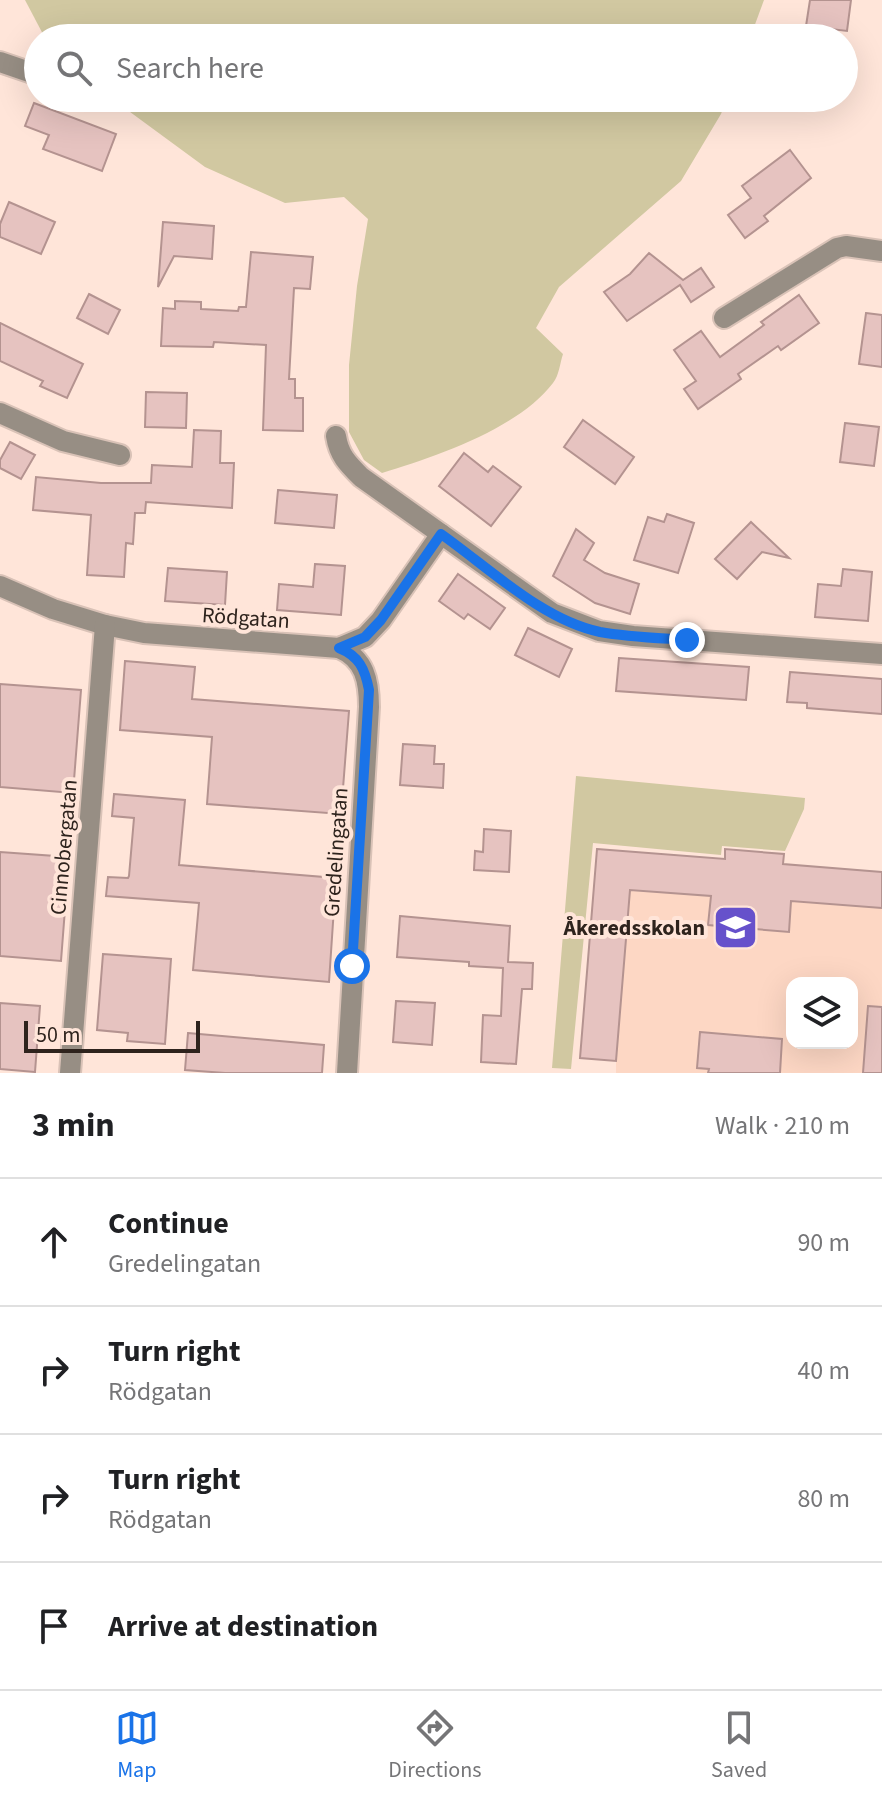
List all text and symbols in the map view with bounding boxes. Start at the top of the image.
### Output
search box [24,24,858,112]
icon: search [52,46,96,90]
text: Search here [116,47,264,90]
street label: Rödgatan [201,599,291,637]
route end [669,622,705,658]
street label: Cinnobergatan [42,778,86,916]
street label: Gredelingatan [316,786,356,918]
school or university icon: Åkeredsskolan [712,903,760,951]
place label: Åkeredsskolan [562,912,705,944]
route start [334,948,370,984]
map controls [786,977,858,1049]
button: layers [786,977,858,1049]
scale bar [24,1017,200,1053]
text: 50 m [36,1019,81,1051]
text: 3 min [32,1101,115,1150]
text: Walk · 210 m [715,1107,850,1144]
text: Continue [108,1202,229,1245]
icon: ahead [32,1220,76,1264]
text: 90 m [797,1224,850,1261]
text: Gredelingatan [108,1245,261,1282]
text: Turn right [108,1330,240,1373]
icon: right [32,1348,76,1392]
text: 40 m [797,1352,850,1389]
text: Rödgatan [108,1373,212,1410]
text: Turn right [108,1458,240,1501]
icon: right [32,1476,76,1520]
text: 80 m [797,1480,850,1517]
text: Rödgatan [108,1501,212,1538]
icon: arrive [32,1604,76,1648]
text: Arrive at destination [108,1605,378,1648]
tab: Map [115,1706,159,1786]
tab: Directions [388,1706,481,1786]
tab: Saved [711,1706,767,1786]

